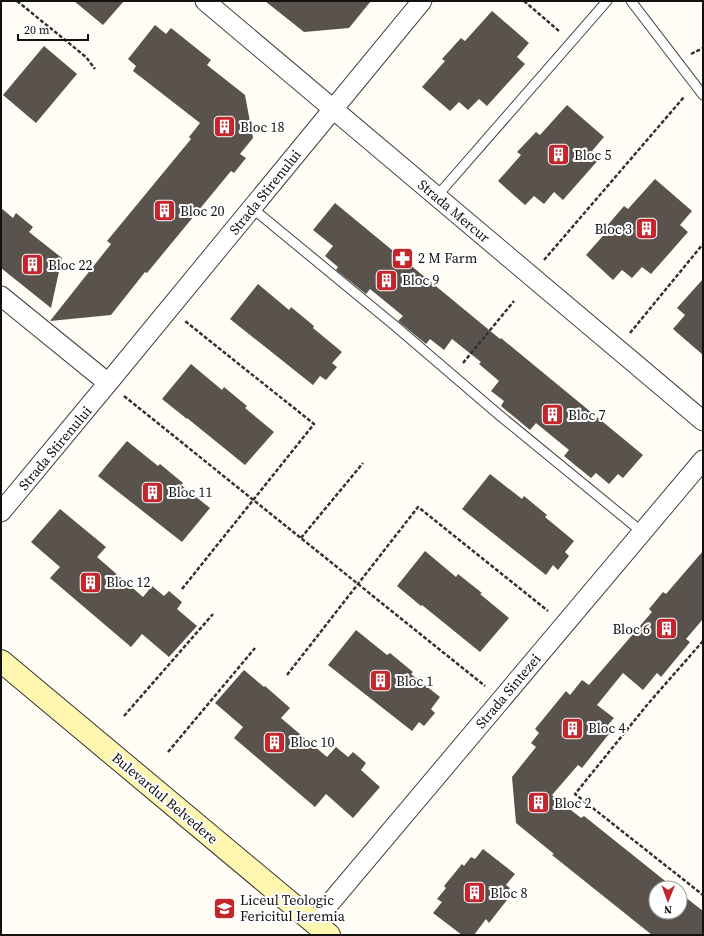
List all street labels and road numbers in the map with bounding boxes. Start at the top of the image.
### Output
street label: Strada Stirenului [224,145,306,239]
street label: Strada Mercur [414,175,495,247]
street label: Strada Stirenului [14,402,96,494]
street label: Strada Sintezei [471,649,545,733]
street label: Bulevardul Belvedere [108,748,222,848]

